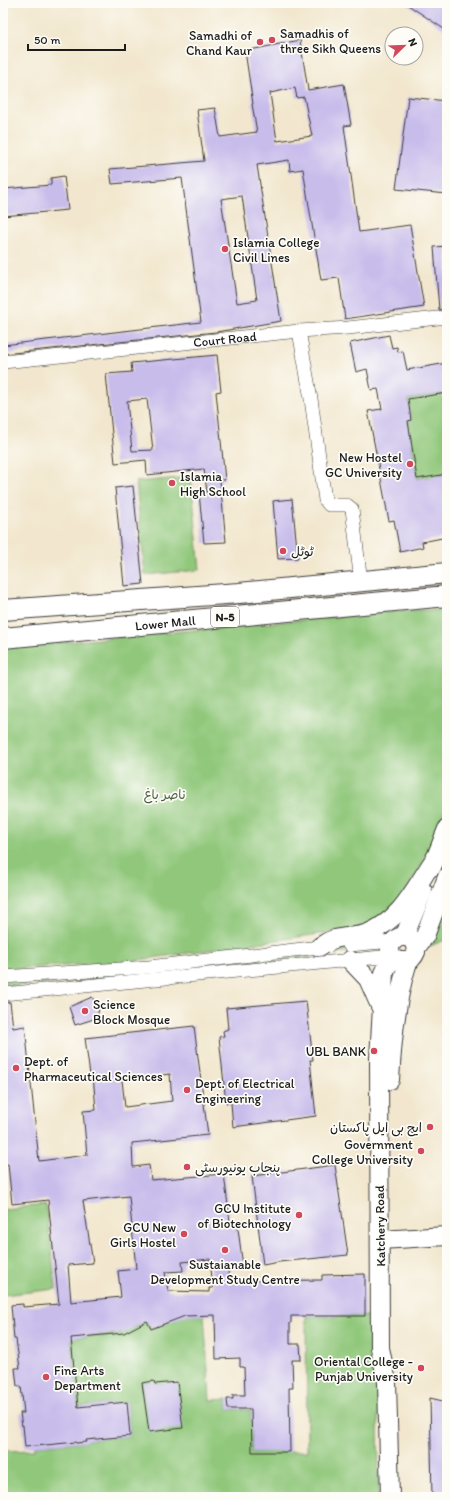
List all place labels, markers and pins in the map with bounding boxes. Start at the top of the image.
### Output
place label: Samadhis of three Sikh Queens [280,26,381,56]
place label: Samadhi of Chand Kaur [186,28,253,58]
marker: Samadhis of three Sikh Queens [267,35,277,45]
marker: Samadhi of Chand Kaur [255,37,265,47]
place label: Islamia College Civil Lines [233,235,320,265]
marker: Islamia College Civil Lines [220,244,230,254]
place label: New Hostel GC University [325,450,402,480]
marker: New Hostel GC University [405,459,415,469]
place label: Islamia High School [180,469,246,499]
marker: Islamia High School [167,478,177,488]
place label: ٹوٹل [291,544,314,560]
marker: ٹوٹل [278,546,288,556]
place label: Science Block Mosque [93,997,170,1027]
marker: Science Block Mosque [80,1006,90,1016]
place label: UBL BANK [306,1044,366,1059]
marker: UBL BANK [369,1046,379,1056]
place label: Dept. of Pharmaceutical Sciences [24,1054,163,1084]
marker: Dept. of Pharmaceutical Sciences [11,1063,21,1073]
place label: Dept. of Electrical Engineering [195,1076,295,1106]
marker: Dept. of Electrical Engineering [182,1085,192,1095]
place label: ایچ بی ایل پاکستان [330,1120,422,1137]
marker: ایچ بی ایل پاکستان [425,1122,435,1132]
place label: Government College University [312,1137,413,1167]
marker: Government College University [416,1146,426,1156]
place label: پنجاب یونیورسٹی [195,1160,280,1177]
marker: پنجاب یونیورسٹی [182,1162,192,1172]
place label: GCU Institute of Biotechnology [197,1201,291,1231]
marker: GCU Institute of Biotechnology [294,1210,304,1220]
place label: GCU New Girls Hostel [110,1220,176,1250]
marker: GCU New Girls Hostel [179,1229,189,1239]
marker: Sustaianable Development Study Centre [220,1245,230,1255]
place label: Sustaianable Development Study Centre [150,1257,300,1287]
place label: Oriental College - Punjab University [314,1354,413,1384]
place label: Fine Arts Department [54,1363,121,1393]
marker: Oriental College - Punjab University [416,1363,426,1373]
marker: Fine Arts Department [41,1372,51,1382]

